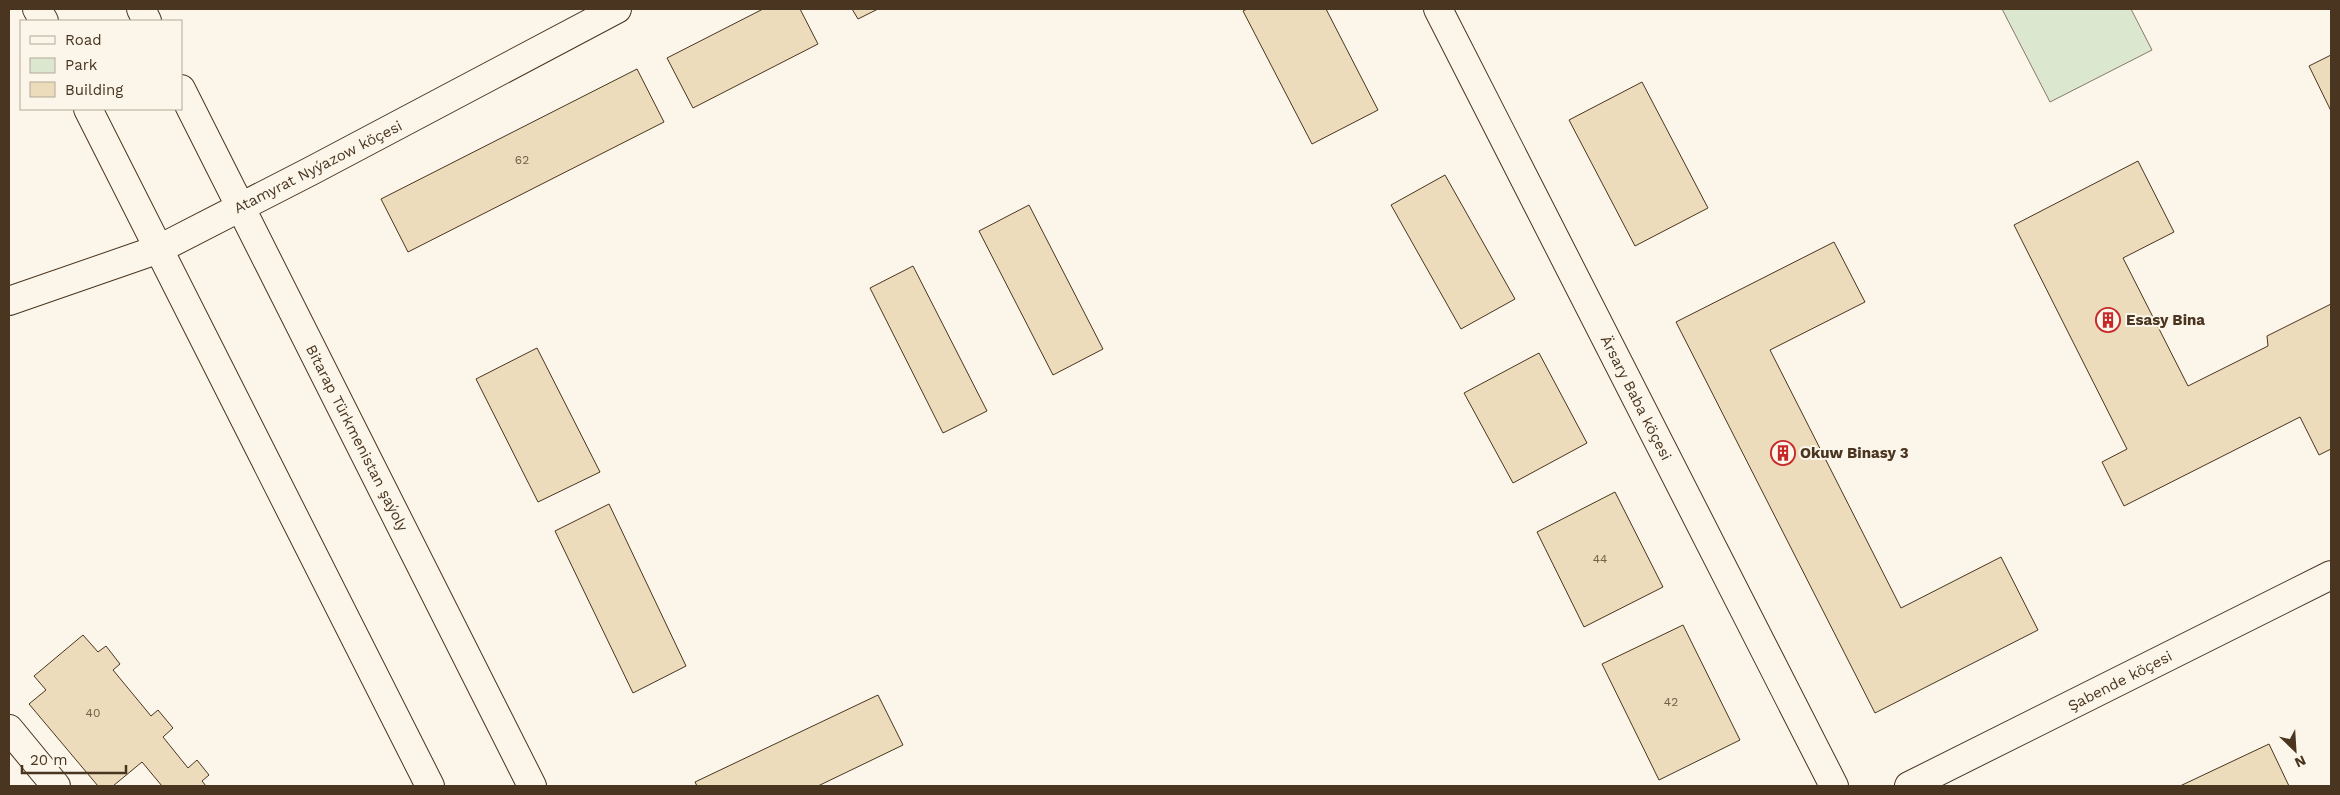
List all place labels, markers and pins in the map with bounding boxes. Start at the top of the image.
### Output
building icon: Esasy Bina [2095,307,2121,333]
place label: Esasy Bina [2126,311,2205,329]
building icon: Okuw Binasy 3 [1770,440,1796,466]
place label: Okuw Binasy 3 [1800,444,1909,462]

